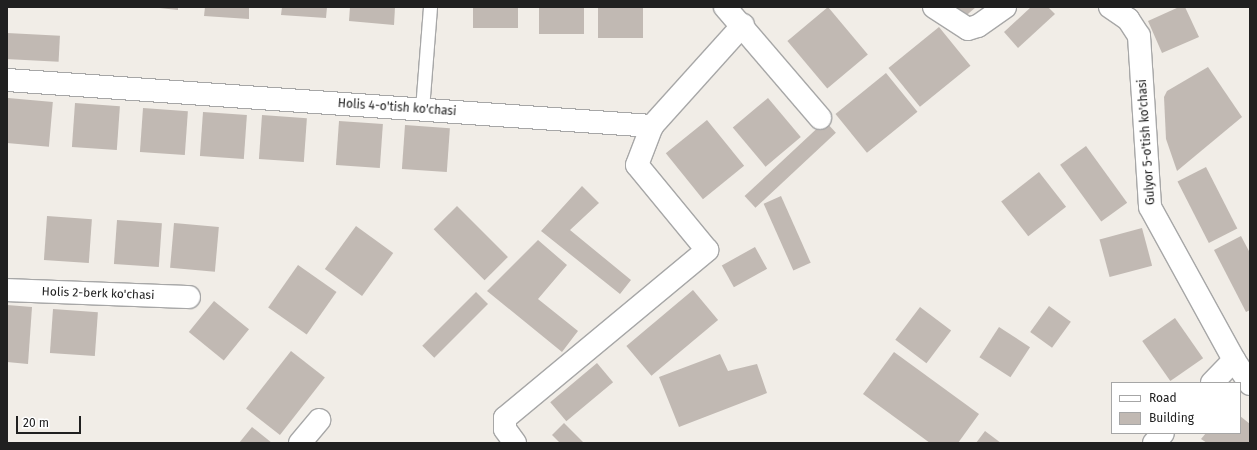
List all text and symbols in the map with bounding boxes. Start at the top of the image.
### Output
street label: Gulyor 5-o'tish ko'chasi [1135,79,1159,205]
street label: Holis 4-o'tish ko'chasi [337,97,457,119]
street label: Holis 2-berk ko'chasi [41,285,155,303]
legend [1111,382,1241,434]
text: Road [1149,391,1177,405]
scale bar [18,408,83,434]
text: Building [1149,411,1194,425]
text: 20 m [23,416,49,430]

